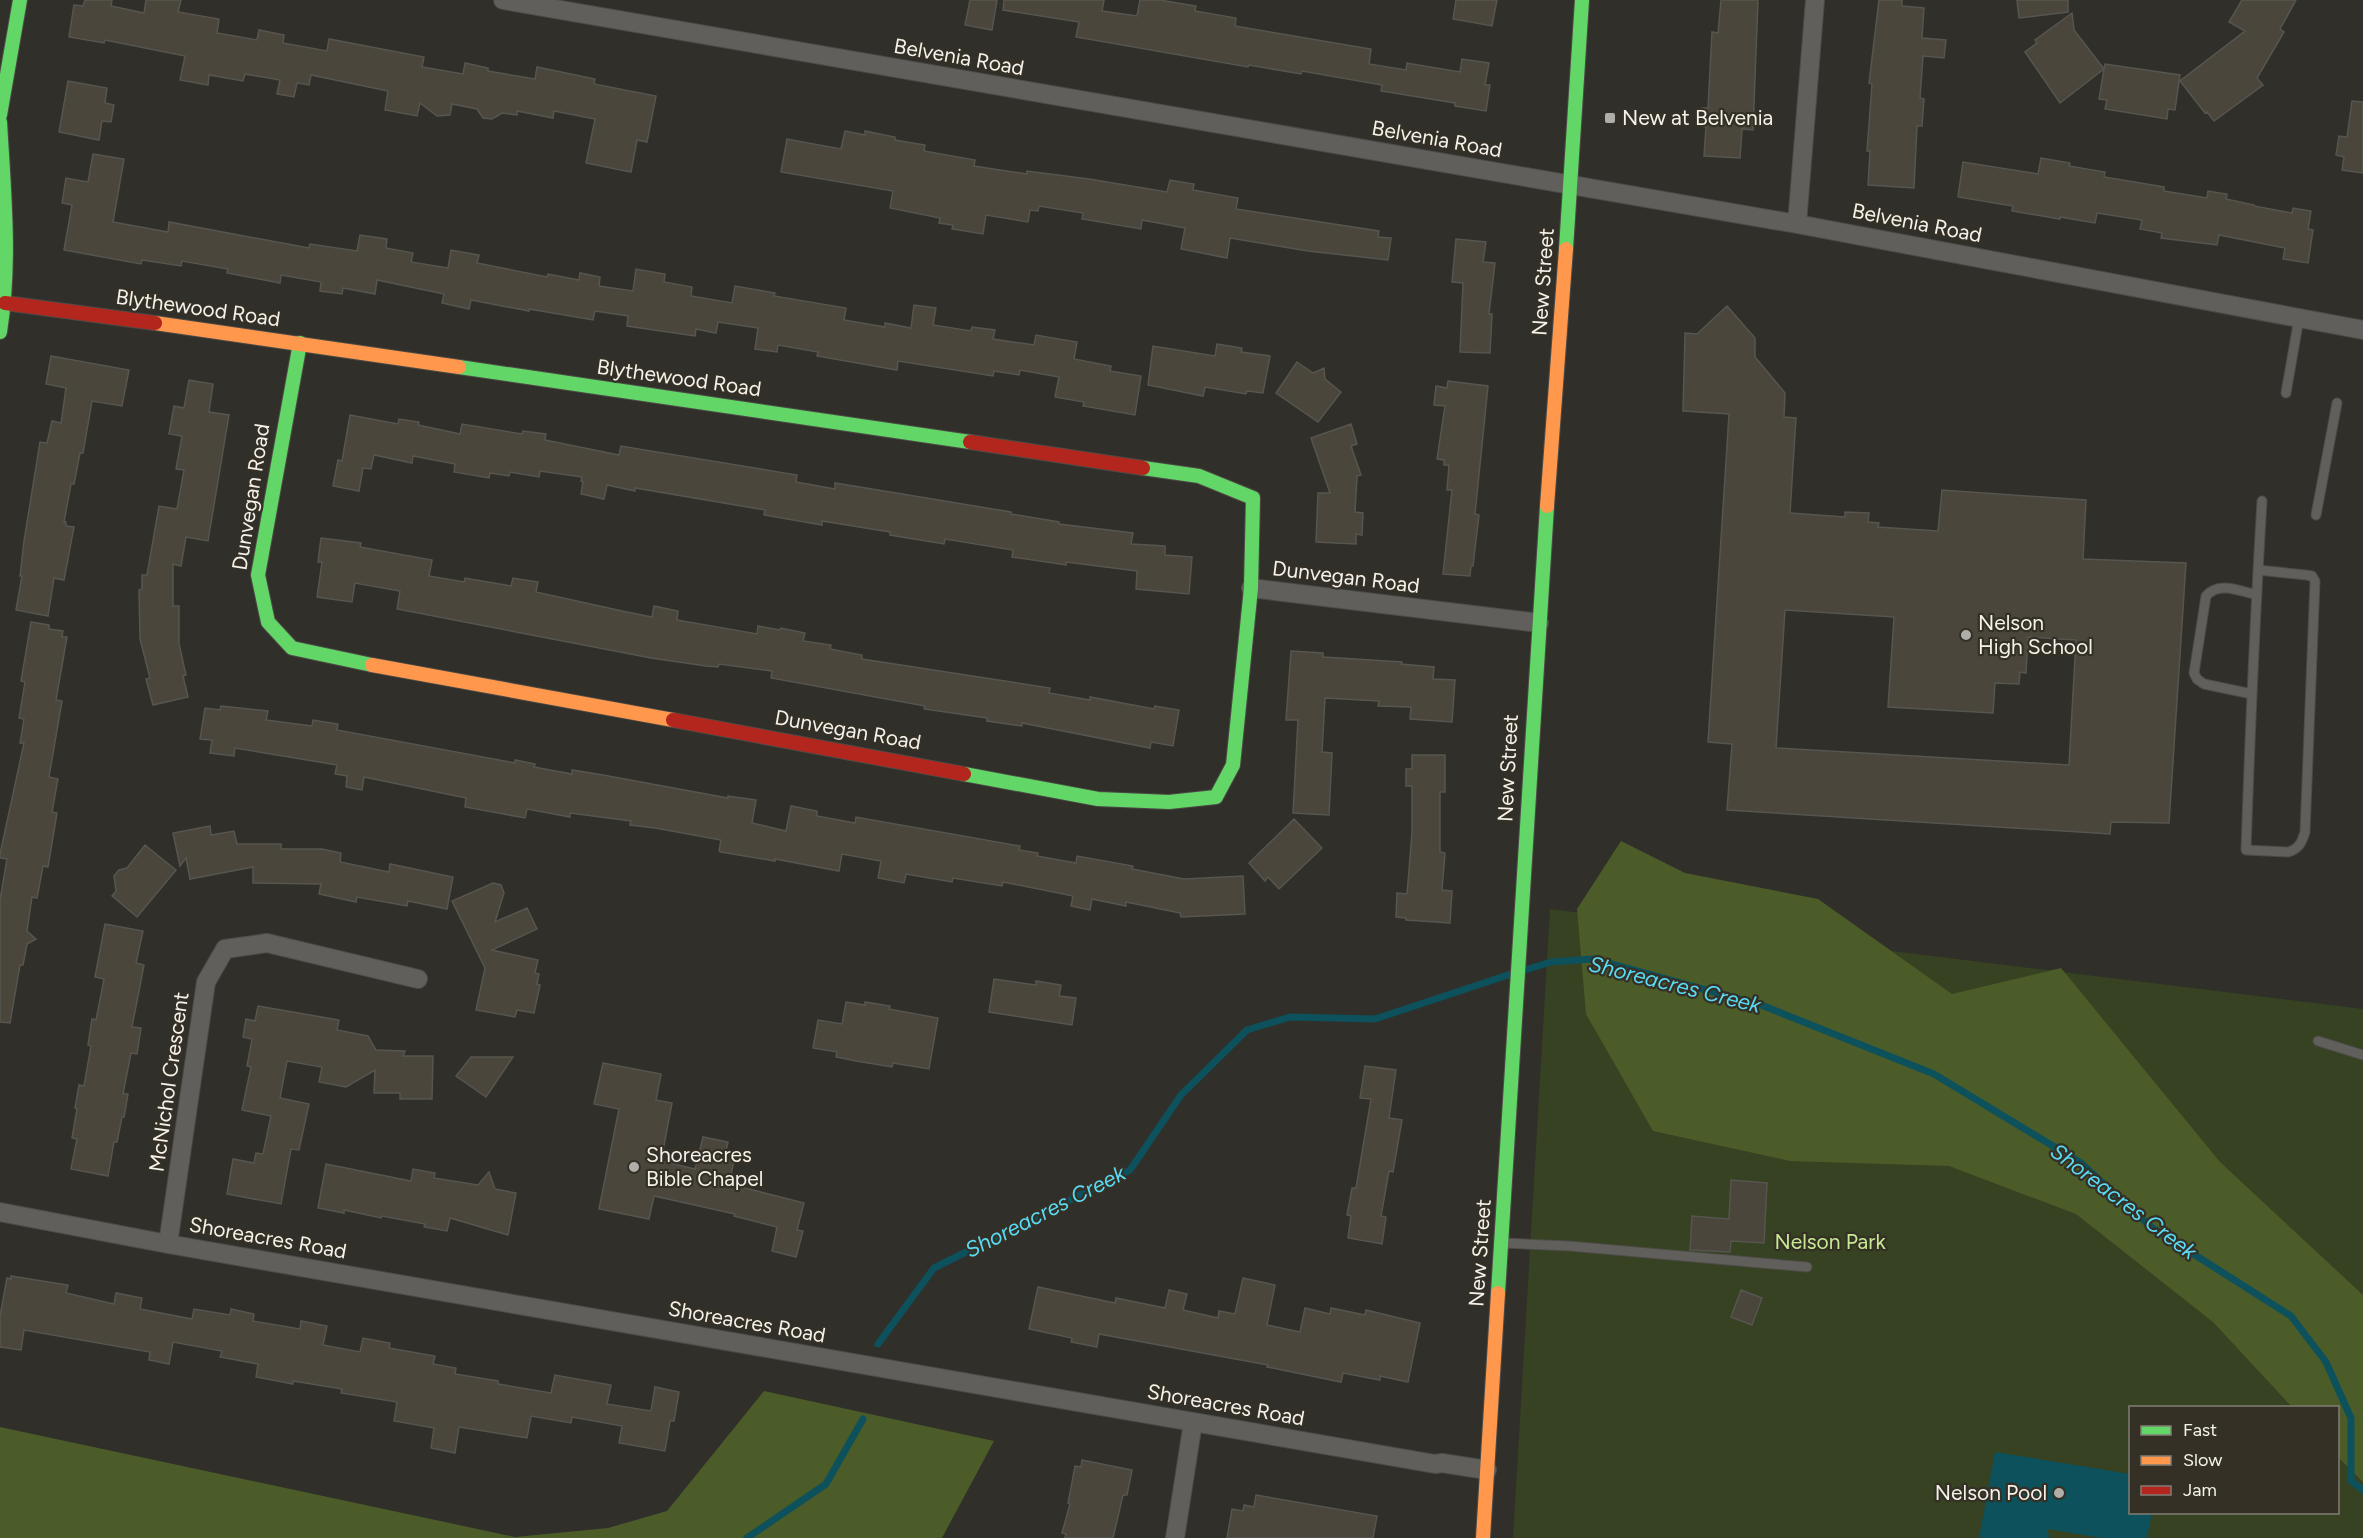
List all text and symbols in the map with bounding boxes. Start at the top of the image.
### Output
street label: Belvenia Road [892,33,1026,80]
place label: New at Belvenia [1622,105,1773,130]
marker: New at Belvenia [1603,111,1617,125]
street label: Belvenia Road [1370,115,1504,162]
street label: Belvenia Road [1850,198,1984,247]
street label: New Street [1526,227,1559,337]
street label: Blythewood Road [114,284,282,331]
street label: Blythewood Road [595,354,763,401]
street label: Dunvegan Road [227,422,274,572]
street label: Dunvegan Road [1271,555,1421,598]
place label: Nelson High School [1978,610,2093,659]
marker: Nelson High School [1959,628,1973,642]
street label: Dunvegan Road [773,704,923,755]
street label: New Street [1492,713,1523,822]
water label: Shoreacres Creek [1586,950,1765,1019]
street label: McNichol Crescent [144,990,194,1173]
water label: Shoreacres Creek [2045,1138,2203,1266]
place label: Shoreacres Bible Chapel [646,1142,763,1191]
water label: Shoreacres Creek [961,1159,1131,1264]
marker: Shoreacres Bible Chapel [627,1160,641,1174]
street label: New Street [1463,1198,1496,1308]
street label: Shoreacres Road [187,1211,349,1264]
park label: Nelson Park [1774,1229,1886,1254]
street label: Shoreacres Road [666,1295,828,1348]
street label: Shoreacres Road [1145,1378,1307,1431]
legend [2129,1406,2339,1514]
text: Fast [2183,1419,2217,1441]
text: Slow [2183,1449,2222,1471]
text: Jam [2183,1479,2217,1501]
place label: Nelson Pool [1935,1480,2047,1505]
marker: Nelson Pool [2052,1486,2066,1500]

